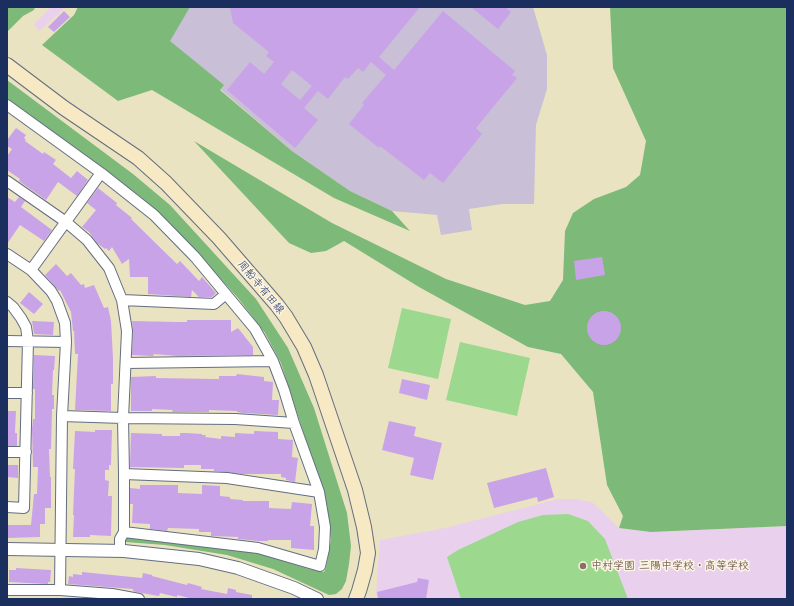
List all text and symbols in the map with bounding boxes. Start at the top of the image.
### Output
street label: 周船寺有田線 [235,257,287,317]
place label: 中村学園 三陽中学校・高等学校 [591,559,749,573]
marker: 中村学園 三陽中学校・高等学校 [578,561,588,571]

